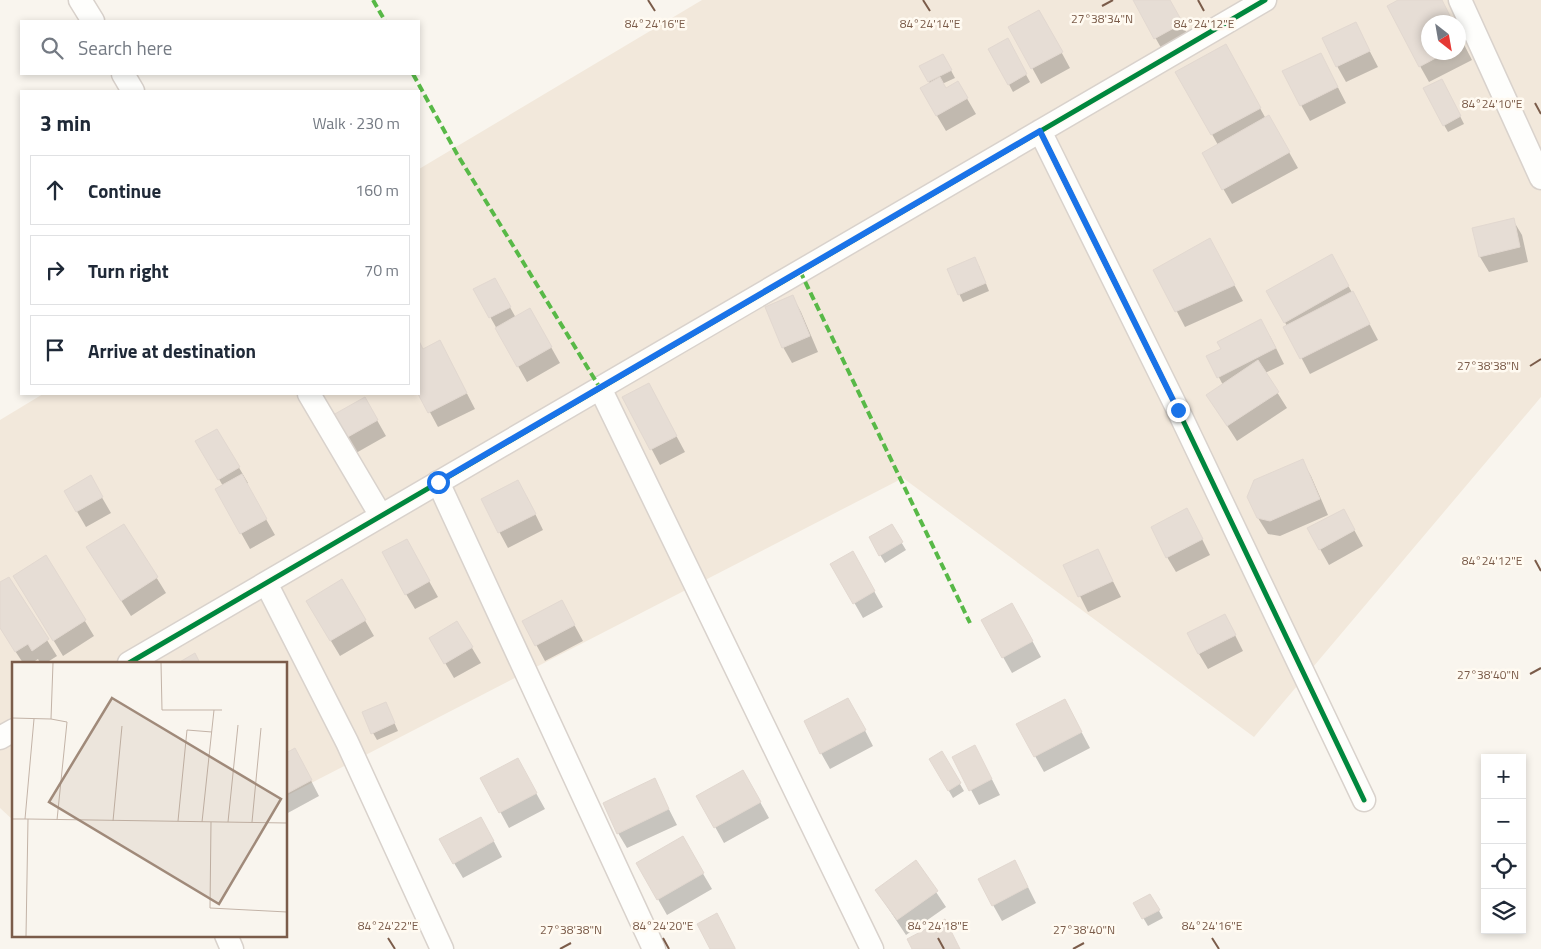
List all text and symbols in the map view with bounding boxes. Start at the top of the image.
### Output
text: 27°38'34"N [1071,9,1133,28]
text: 84°24'16"E [625,14,686,33]
text: 84°24'14"E [900,14,961,33]
text: 84°24'12"E [1174,14,1235,33]
north arrow [1421,15,1466,60]
search box [20,20,420,75]
text: Search here [78,33,172,62]
icon: search [38,34,66,62]
text: 84°24'10"E [1462,94,1523,113]
text: 3 min [40,107,91,139]
text: Walk · 230 m [312,111,400,135]
icon: ahead [41,176,69,204]
text: Continue [88,176,161,205]
text: 160 m [355,178,399,202]
icon: right [41,256,69,284]
text: Turn right [88,256,169,285]
text: 70 m [364,258,399,282]
icon: arrive [41,336,69,364]
text: Arrive at destination [88,336,256,365]
text: 27°38'38"N [1457,356,1519,375]
route end [1167,399,1190,422]
route start [427,471,450,494]
text: 84°24'12"E [1462,551,1523,570]
inset map [12,662,288,936]
text: 27°38'40"N [1457,665,1519,684]
map controls [1481,754,1526,934]
button: + [1481,754,1526,799]
button: − [1481,799,1526,844]
button: locate [1481,844,1526,889]
button: layers [1481,889,1526,934]
text: 84°24'22"E [358,916,419,935]
text: 84°24'20"E [633,916,694,935]
text: 84°24'18"E [908,916,969,935]
text: 84°24'16"E [1182,916,1243,935]
text: 27°38'38"N [540,920,602,939]
text: 27°38'40"N [1053,920,1115,939]

